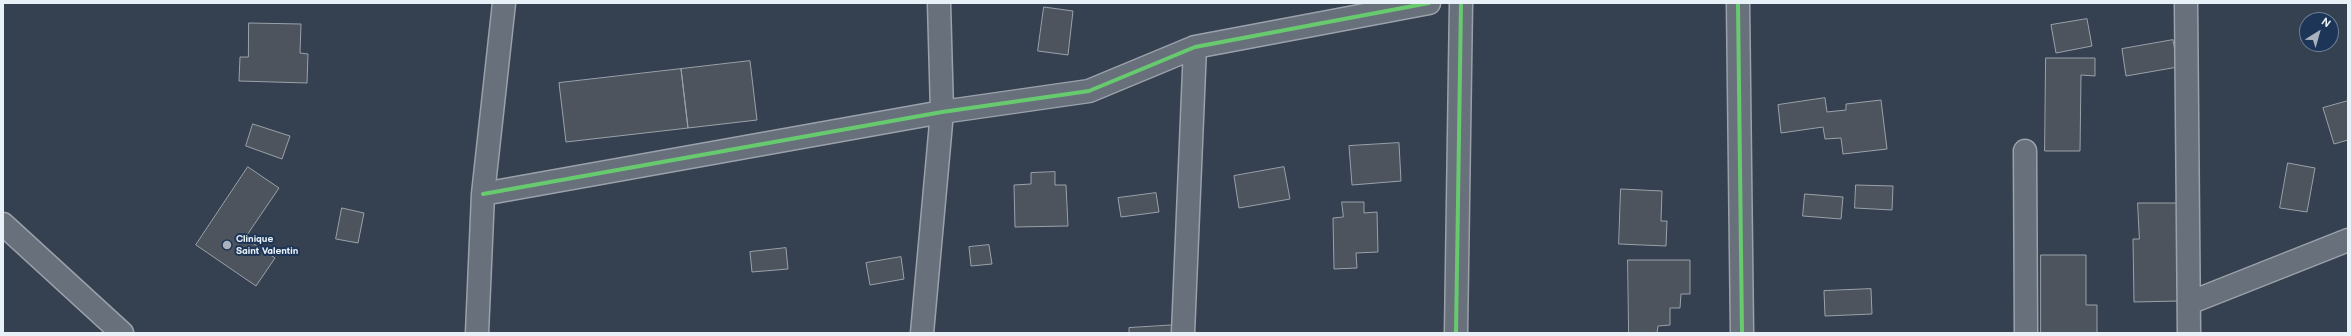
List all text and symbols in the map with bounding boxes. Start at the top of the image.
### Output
north arrow [2299,12,2339,52]
text: N [2319,15,2333,30]
place label: Clinique Saint Valentin [236,233,298,256]
marker: Clinique Saint Valentin [221,239,233,251]

